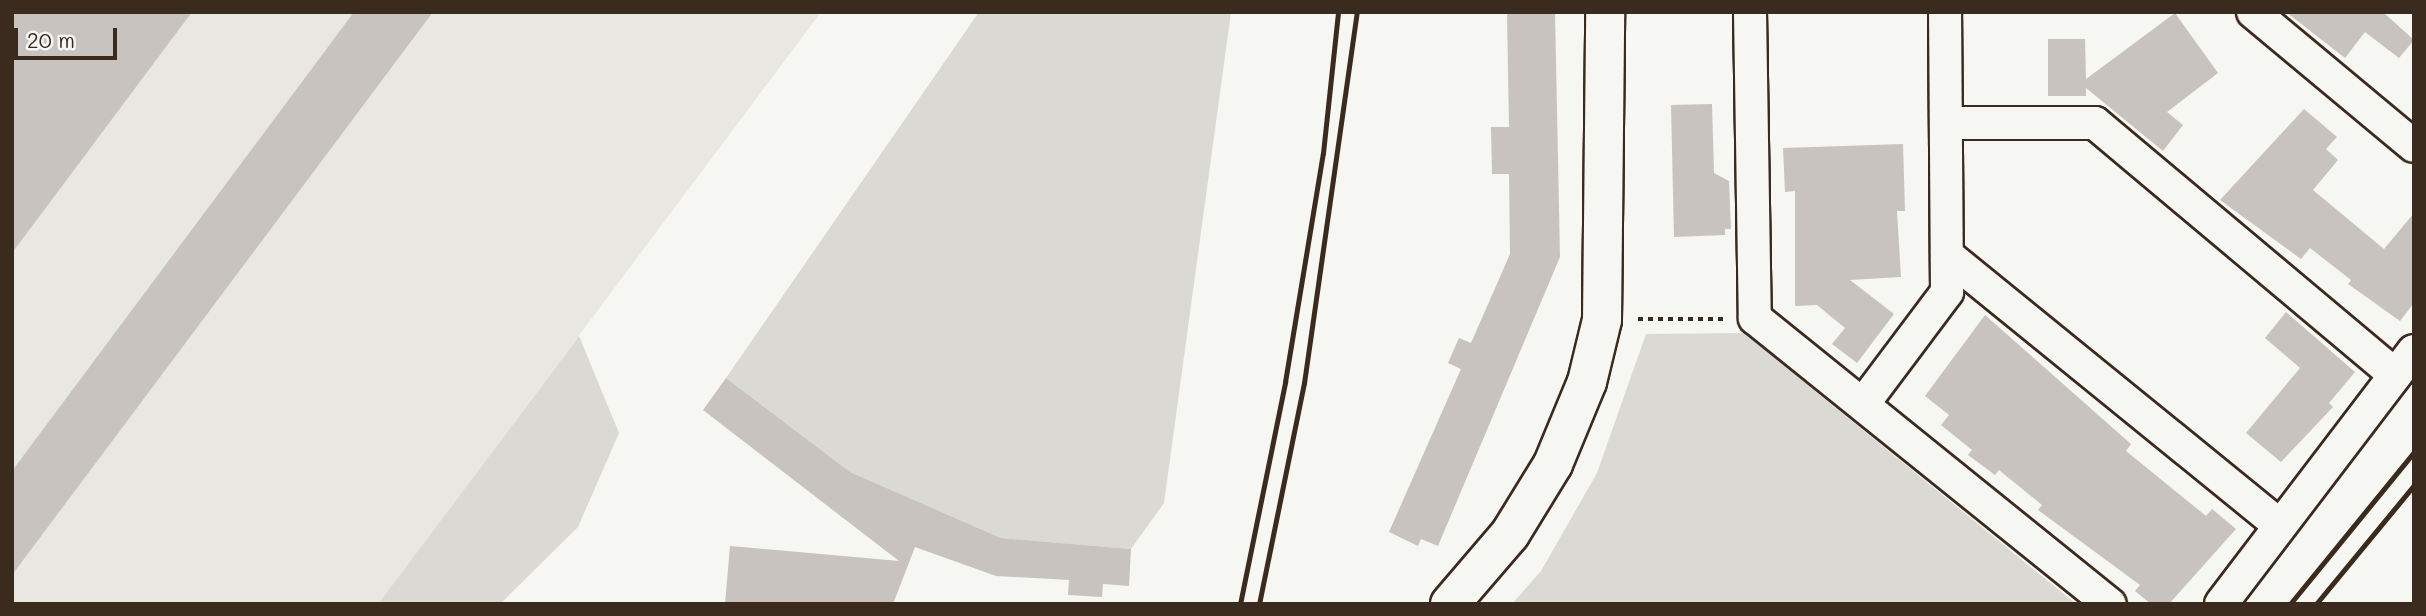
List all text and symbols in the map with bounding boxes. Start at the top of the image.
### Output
scale bar [18,14,121,58]
text: 20 m [27,26,75,53]

